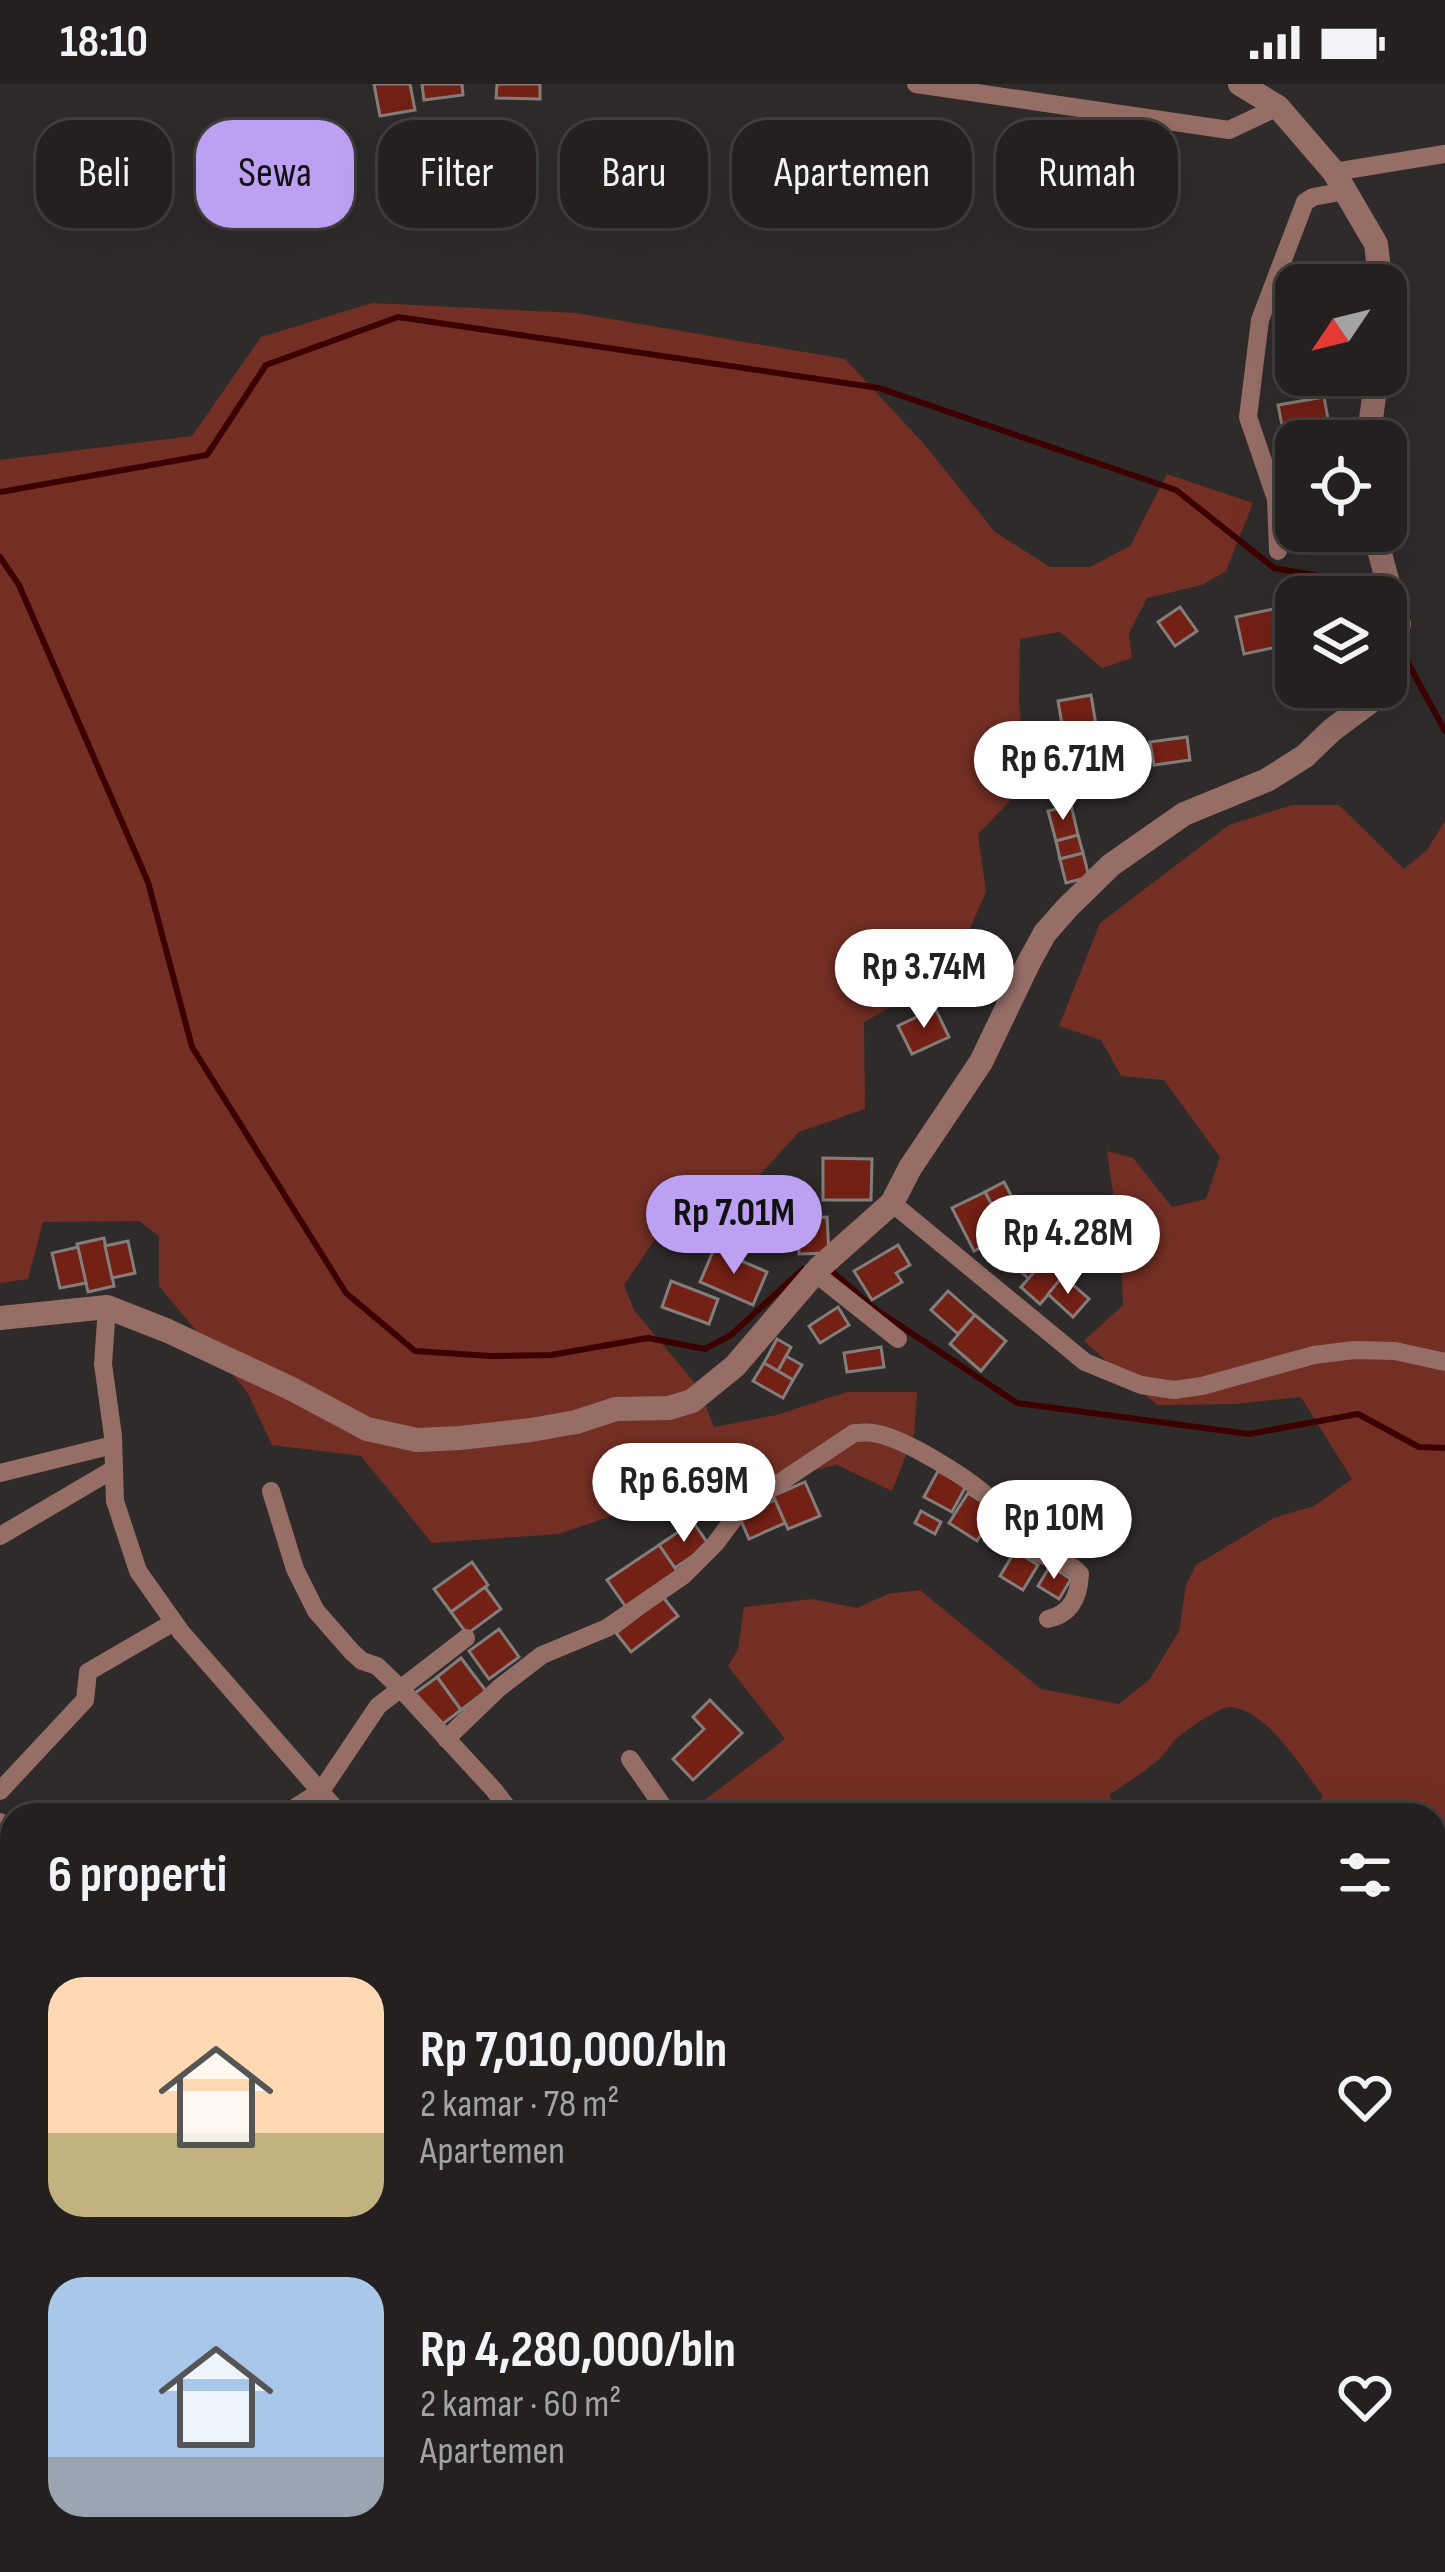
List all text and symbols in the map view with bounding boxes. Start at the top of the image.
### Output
text: 18:10 [60,15,148,70]
chip: Beli [36,120,172,228]
chip: Sewa [196,120,354,228]
chip: Filter [378,120,536,228]
chip: Baru [560,120,708,228]
chip: Apartemen [732,120,972,228]
chip: Rumah [996,120,1178,228]
north arrow [1275,264,1407,396]
map controls [1275,264,1407,708]
button: locate [1275,420,1407,552]
button: layers [1275,576,1407,708]
pin: Rp 6.71M [939,721,1187,823]
text: Rp 6.71M [1001,736,1125,783]
pin: Rp 3.74M [800,929,1048,1031]
text: Rp 3.74M [862,944,986,991]
pin: Rp 7.01M [610,1175,858,1277]
text: Rp 7.01M [673,1190,795,1237]
pin: Rp 4.28M [944,1195,1192,1297]
text: Rp 4.28M [1003,1210,1133,1257]
pin: Rp 6.69M [560,1443,808,1545]
text: Rp 6.69M [619,1458,749,1505]
pin: Rp 10M [956,1480,1152,1582]
text: Rp 10M [1004,1495,1104,1542]
icon: filters [1332,1842,1398,1908]
text: 6 properti [48,1845,227,1906]
text: Rp 7,010,000/bln [420,2020,727,2081]
icon: home [144,2025,288,2169]
icon: heart [1332,2064,1398,2130]
text: 2 kamar · 78 m² [420,2081,620,2128]
text: Apartemen [420,2128,565,2175]
text: Rp 4,280,000/bln [420,2320,736,2381]
icon: home [144,2325,288,2469]
icon: heart [1332,2364,1398,2430]
text: 2 kamar · 60 m² [420,2381,621,2428]
text: Apartemen [420,2428,565,2475]

